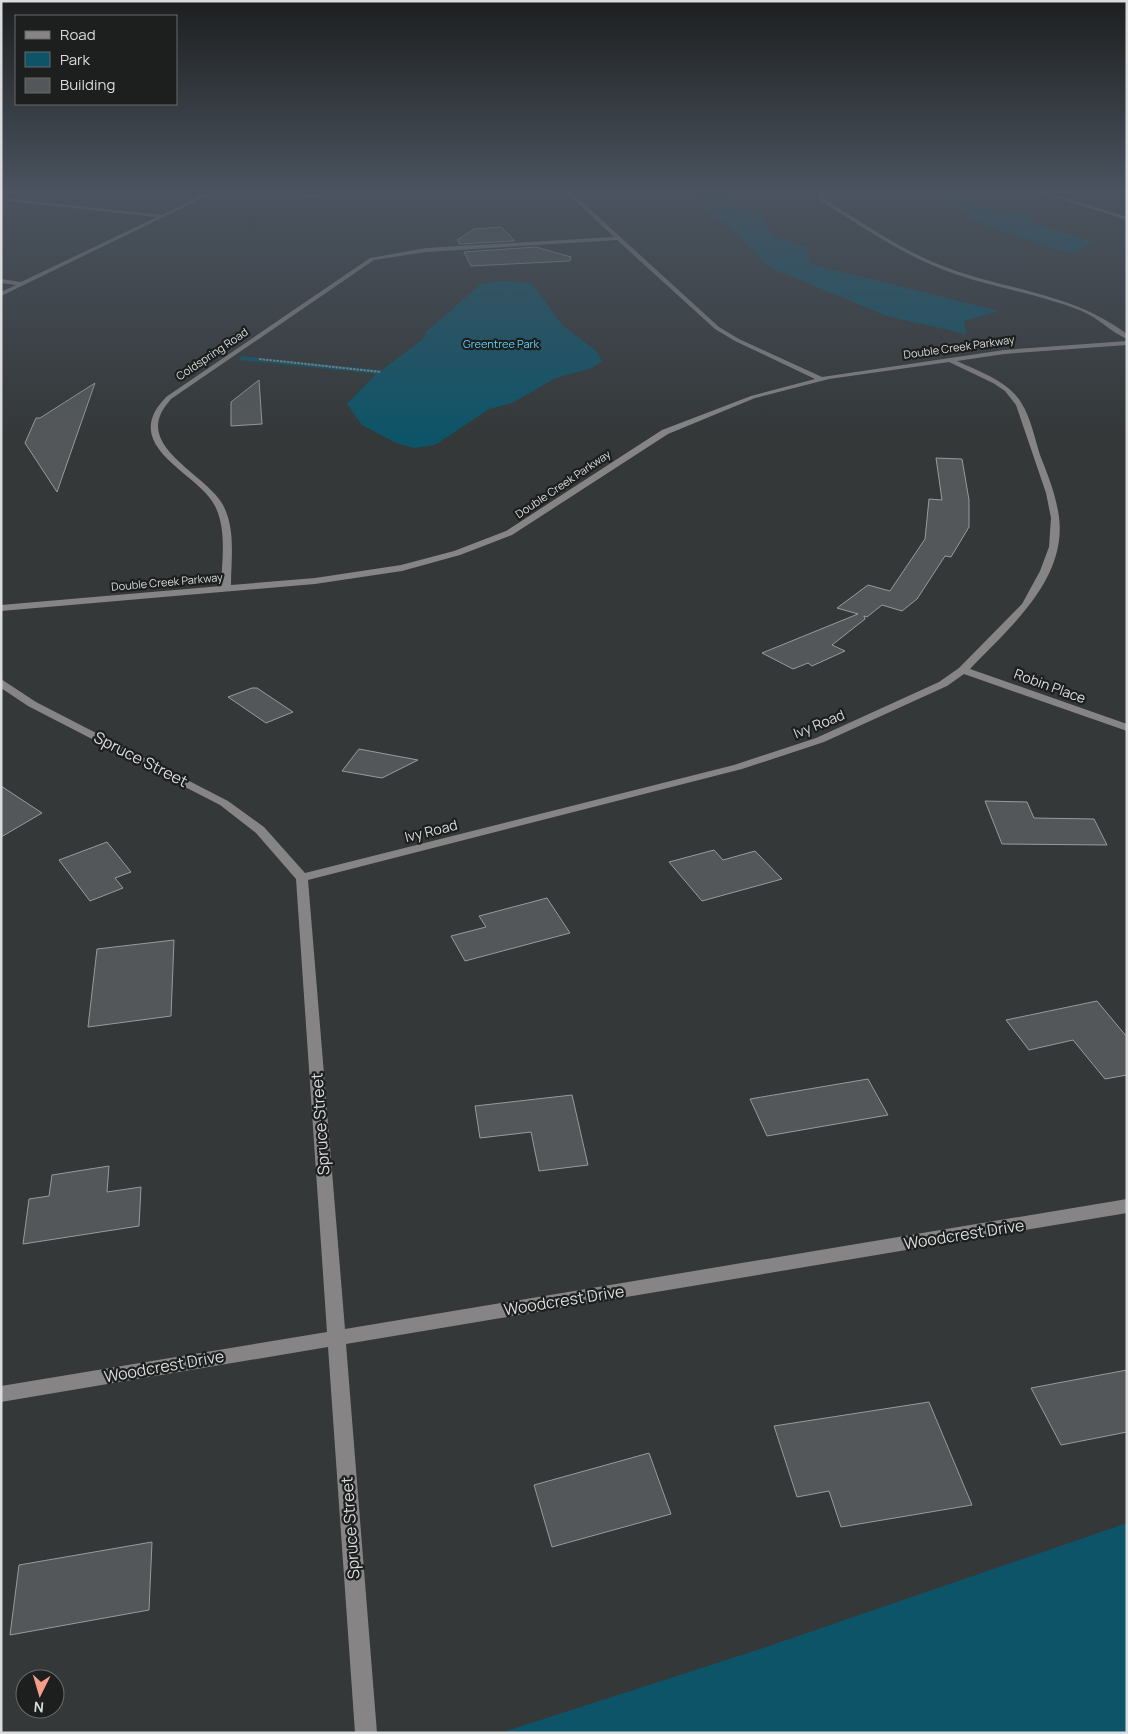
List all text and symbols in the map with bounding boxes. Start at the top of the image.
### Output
legend [15,15,178,105]
text: Road [60,24,96,45]
text: Park [60,49,90,70]
text: Building [60,74,115,95]
street label: Coldspring Road [173,324,251,383]
street label: Double Creek Parkway [902,331,1016,362]
park label: Greentree Park [463,336,540,351]
street label: Double Creek Parkway [512,446,613,521]
street label: Double Creek Parkway [111,569,224,594]
street label: Robin Place [1012,664,1089,707]
street label: Ivy Road [790,705,847,742]
street label: Spruce Street [90,726,192,792]
street label: Ivy Road [403,815,459,846]
street label: Spruce Street [305,1072,335,1176]
street label: Woodcrest Drive [902,1214,1026,1254]
street label: Woodcrest Drive [502,1280,626,1320]
street label: Woodcrest Drive [102,1345,226,1387]
street label: Spruce Street [335,1476,365,1580]
north arrow [15,1669,65,1719]
text: N [33,1698,45,1717]

